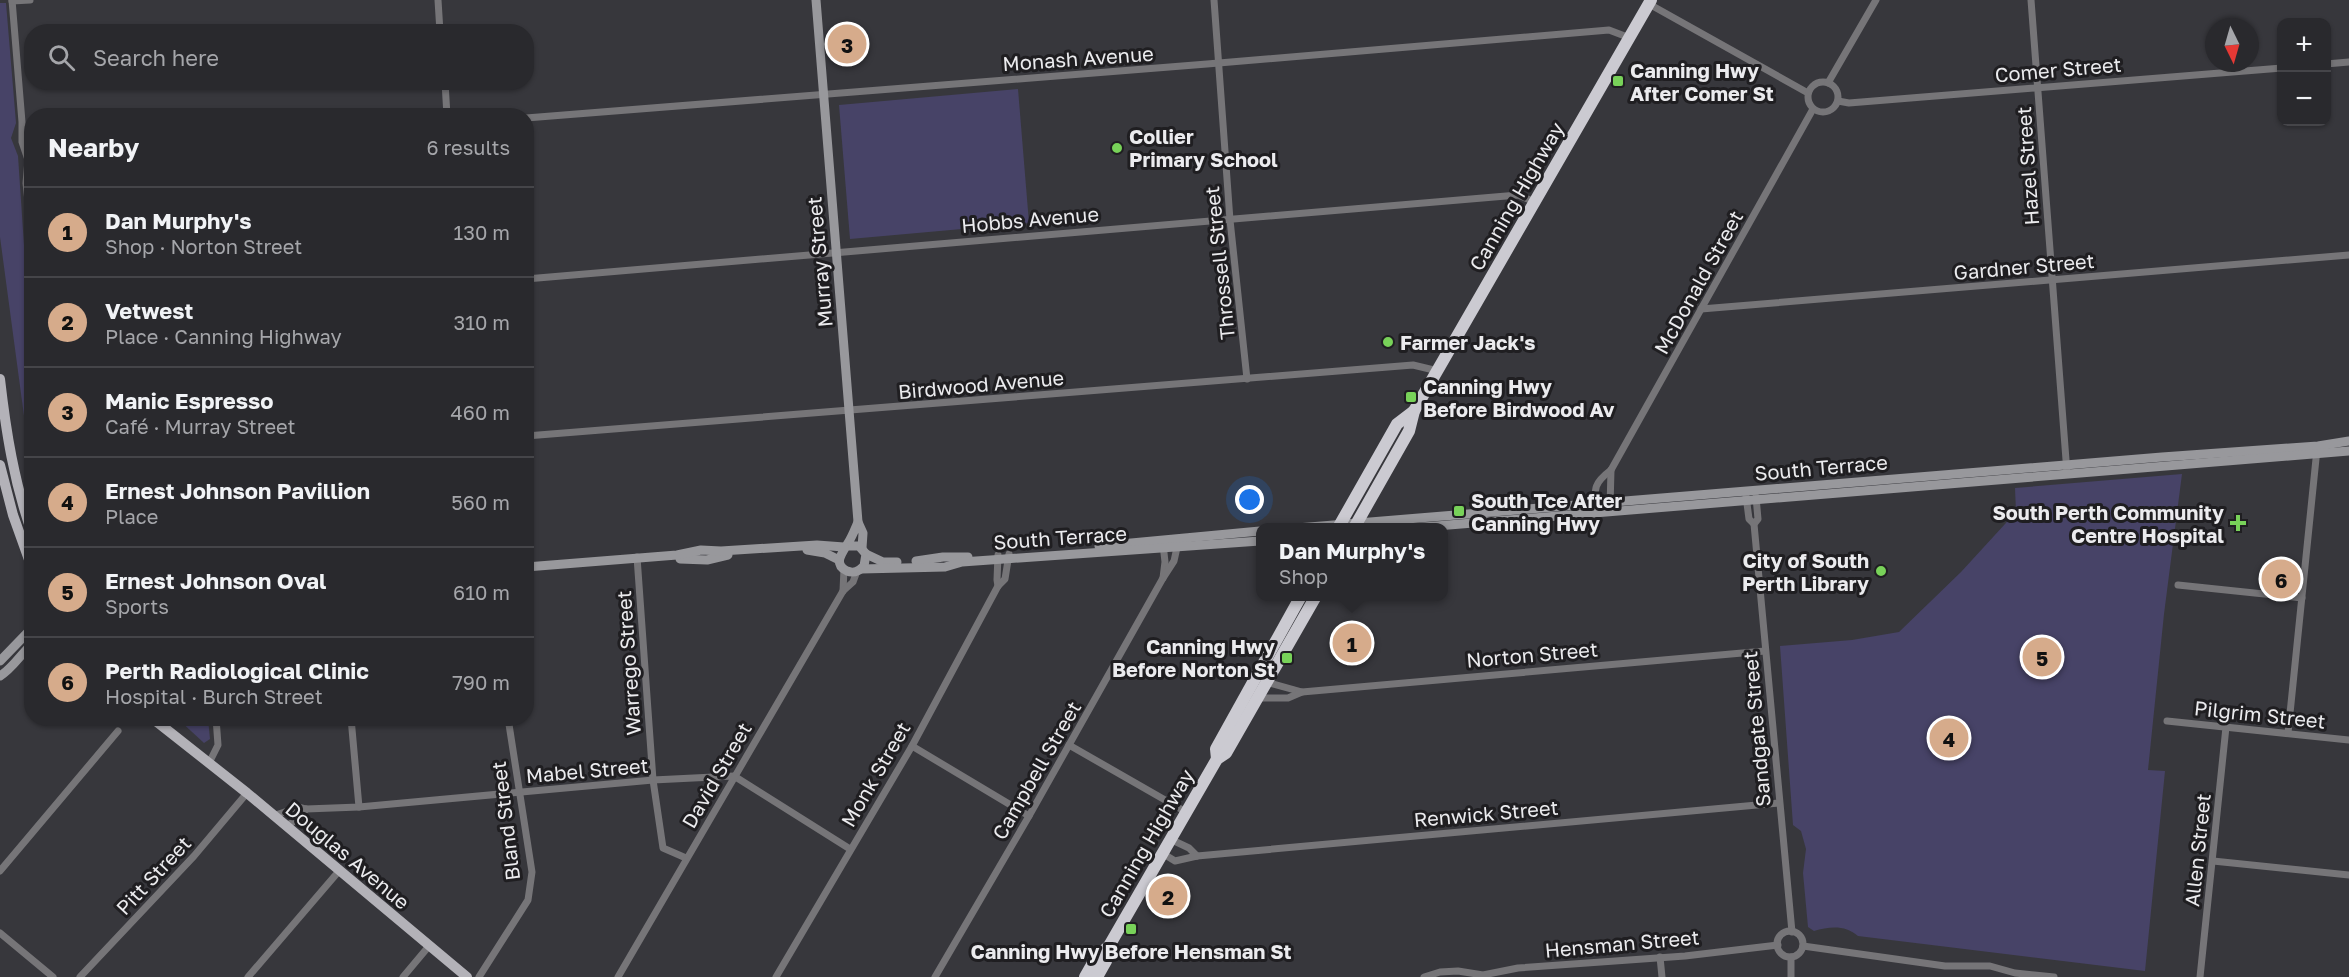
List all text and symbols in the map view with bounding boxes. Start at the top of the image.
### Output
north arrow [2205,18,2259,72]
map controls [2277,18,2331,126]
button: + [2277,18,2331,72]
pin: 3 [828,22,866,66]
search box [24,24,534,90]
icon: search [45,41,78,74]
street label: Monash Avenue [1002,41,1154,75]
text: Search here [93,44,219,71]
street label: Comer Street [1994,52,2122,86]
place label: Canning Hwy After Comer St [1630,58,1774,105]
button: − [2277,72,2331,126]
marker: Canning Hwy After Comer St [1611,74,1625,88]
street label: Hazel Street [2011,106,2043,226]
street label: Canning Highway [1464,118,1568,274]
place label: Collier Primary School [1129,124,1278,171]
text: Nearby [48,132,139,163]
text: 6 results [426,135,510,159]
marker: Collier Primary School [1110,141,1124,155]
street label: Throssell Street [1199,185,1239,341]
street label: Murray Street [801,196,837,328]
street label: Hobbs Avenue [960,201,1100,237]
street label: McDonald Street [1649,206,1747,358]
text: Dan Murphy's [105,207,252,234]
text: 1 [62,220,73,244]
text: 130 m [454,220,510,244]
text: Shop · Norton Street [105,234,302,258]
street label: Gardner Street [1953,248,2095,284]
text: Vetwest [105,297,193,324]
text: 2 [61,310,74,334]
text: 310 m [454,310,510,334]
text: Place · Canning Highway [105,324,342,348]
place label: Farmer Jack's [1400,330,1535,354]
marker: Farmer Jack's [1381,335,1395,349]
street label: Birdwood Avenue [897,365,1065,403]
place label: Canning Hwy Before Birdwood Av [1423,374,1615,421]
text: Manic Espresso [105,387,273,414]
marker: Canning Hwy Before Birdwood Av [1404,390,1418,404]
text: 3 [61,400,74,424]
text: 460 m [451,400,510,424]
text: Café · Murray Street [105,414,296,438]
street label: South Terrace [1753,449,1889,485]
text: Ernest Johnson Pavillion [105,477,370,504]
your location [1235,485,1264,514]
place label: South Tce After Canning Hwy [1471,488,1622,535]
text: 4 [61,490,74,514]
text: 560 m [451,490,510,514]
place label: South Perth Community Centre Hospital [1992,500,2224,547]
text: Place [105,504,158,528]
marker: South Tce After Canning Hwy [1452,504,1466,518]
marker: South Perth Community Centre Hospital [2229,514,2247,532]
street label: South Terrace [993,520,1127,554]
popup [1256,523,1448,601]
text: Dan Murphy's [1279,537,1425,564]
place label: City of South Perth Library [1742,548,1869,595]
pin: 6 [2262,556,2300,602]
text: Shop [1279,564,1328,588]
marker: City of South Perth Library [1874,564,1888,578]
text: Ernest Johnson Oval [105,567,326,594]
text: 5 [61,580,74,604]
text: 610 m [453,580,510,604]
street label: Warrego Street [611,590,645,736]
text: Sports [105,594,169,618]
pin: 1 [1332,620,1372,666]
place label: Canning Hwy Before Norton St [1112,634,1275,681]
pin: 5 [2022,634,2062,680]
street label: Norton Street [1465,636,1599,672]
street label: Sandgate Street [1737,650,1775,808]
marker: Canning Hwy Before Norton St [1280,651,1294,665]
text: Perth Radiological Clinic [105,657,369,684]
text: 6 [61,670,74,694]
text: 790 m [452,670,510,694]
text: Hospital · Burch Street [105,684,323,708]
street label: Pilgrim Street [2193,695,2327,733]
street label: Campbell Street [987,697,1085,843]
pin: 4 [1930,716,1968,760]
street label: Monk Street [835,717,915,831]
street label: David Street [676,718,756,832]
street label: Mabel Street [525,753,649,787]
street label: Bland Street [486,760,524,882]
street label: Canning Highway [1094,765,1198,921]
street label: Allen Street [2179,792,2215,908]
street label: Renwick Street [1413,795,1559,831]
street label: Douglas Avenue [281,796,415,914]
street label: Pitt Street [111,831,195,919]
pin: 2 [1148,874,1188,918]
marker: Canning Hwy Before Hensman St [1124,922,1138,936]
street label: Hensman Street [1544,924,1700,962]
place label: Canning Hwy Before Hensman St [970,939,1292,963]

